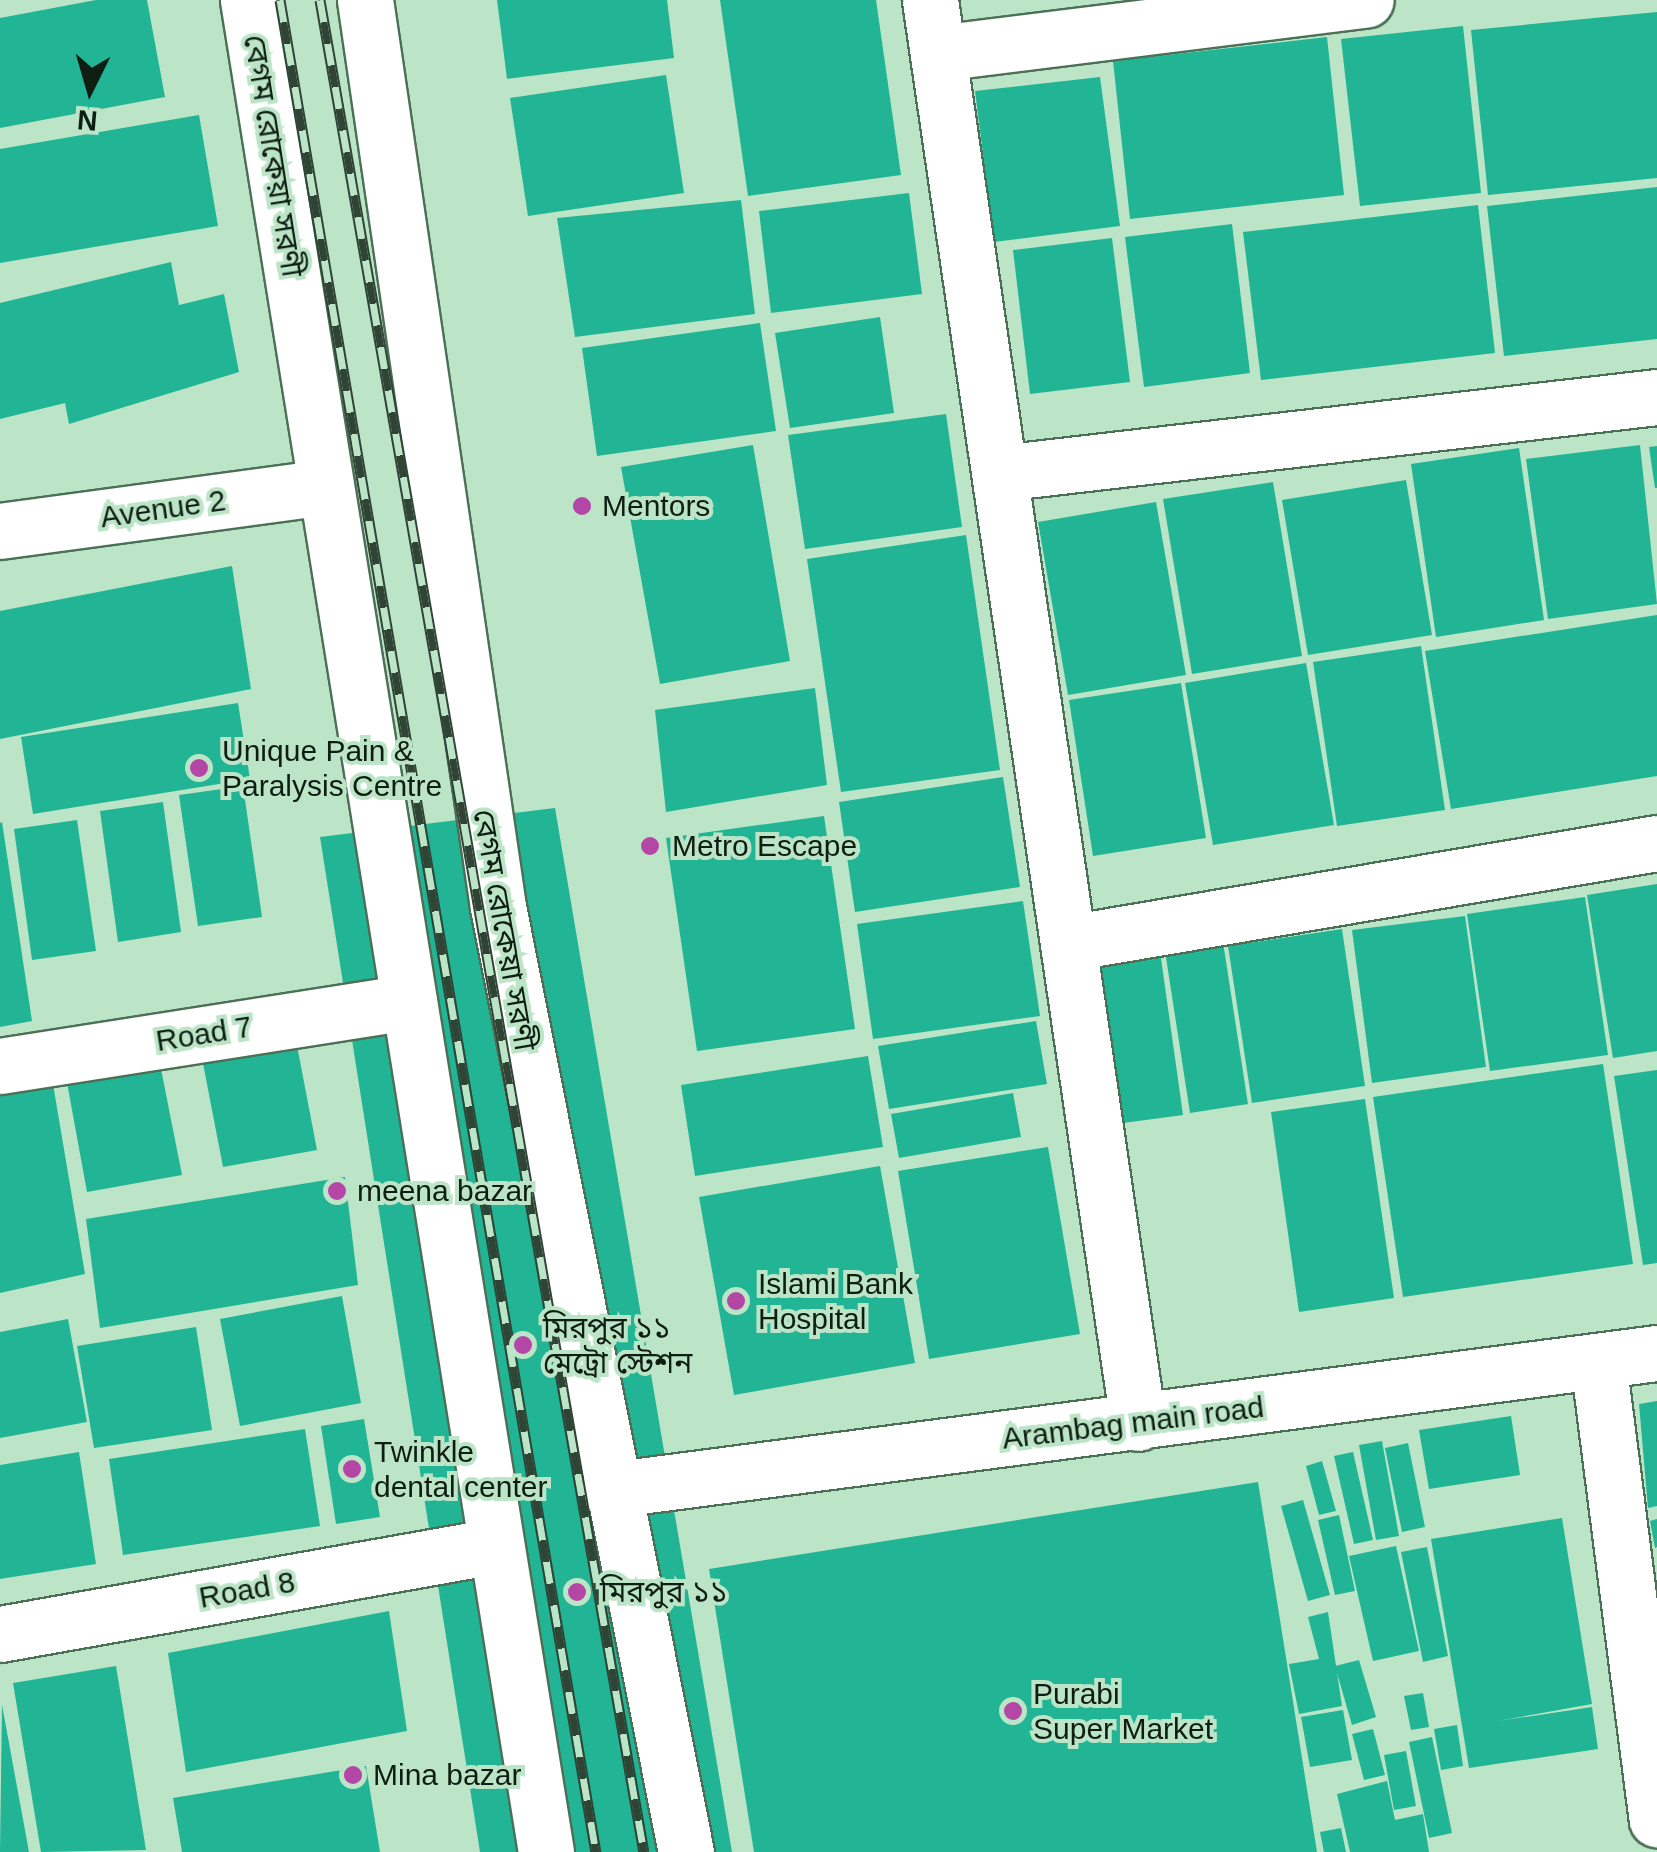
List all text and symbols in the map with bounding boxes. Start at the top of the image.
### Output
street label: বেগম রোকেয়া সরণী [236,32,310,280]
north arrow [40,40,140,140]
text: N [76,104,99,137]
street label: Avenue 2 [98,482,228,536]
place label: Mentors [602,488,710,524]
marker: Mentors [571,495,593,517]
place label: Unique Pain & Paralysis Centre [222,733,442,804]
marker: Unique Pain & Paralysis Centre [186,755,212,781]
street label: বেগম রোকেয়া সরণী [465,806,543,1054]
place label: Metro Escape [672,828,857,864]
marker: Metro Escape [637,833,663,859]
street label: Road 7 [153,1009,255,1059]
place label: meena bazar [357,1173,532,1209]
marker: meena bazar [326,1180,348,1202]
place label: Islami Bank Hospital [758,1266,913,1336]
marker: Islami Bank Hospital [723,1288,749,1314]
place label: মিরপুর ১১ মেট্রো স্টেশন [543,1310,692,1380]
marker: মিরপুর ১১ মেট্রো স্টেশন [512,1334,534,1356]
street label: Arambag main road [1000,1389,1266,1457]
place label: Twinkle dental center [374,1434,547,1504]
marker: Twinkle dental center [339,1456,365,1482]
street label: Road 8 [196,1564,298,1616]
place label: মিরপুর ১১ [600,1574,727,1610]
marker: মিরপুর ১১ [564,1579,590,1605]
place label: Purabi Super Market [1033,1676,1213,1746]
marker: Purabi Super Market [1002,1700,1024,1722]
place label: Mina bazar [373,1757,521,1793]
marker: Mina bazar [342,1764,364,1786]

